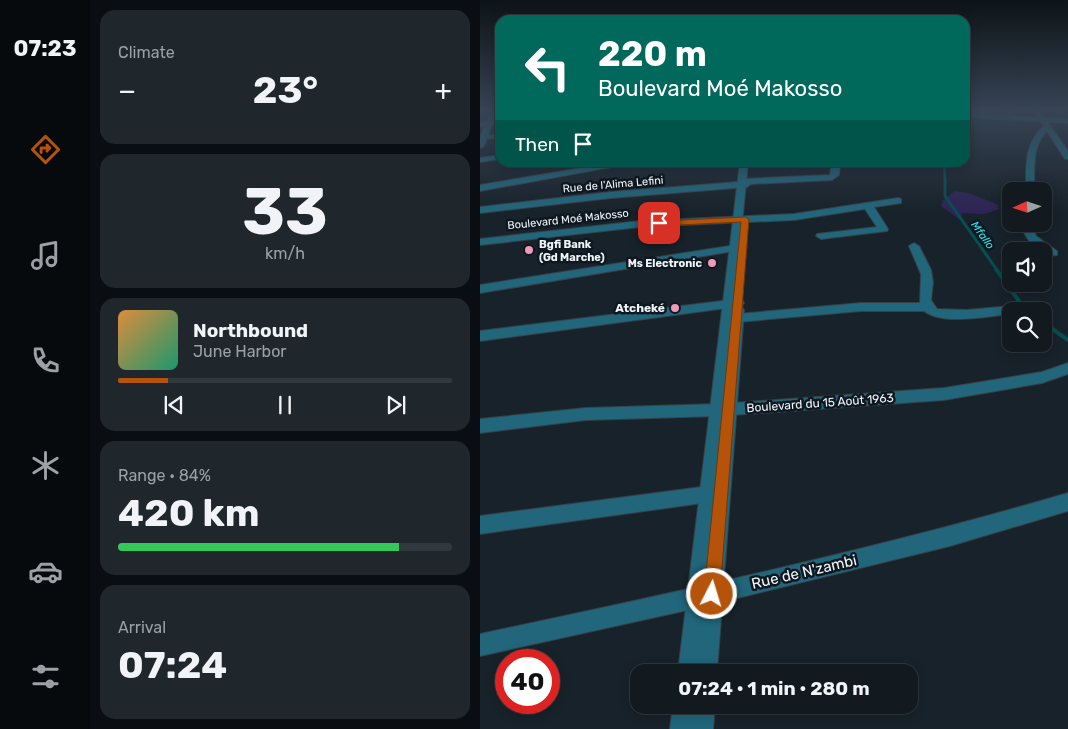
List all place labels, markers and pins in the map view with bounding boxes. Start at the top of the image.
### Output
pin [638,202,680,244]
place label: Bgfi Bank (Gd Marche) [539,238,605,264]
marker: Bgfi Bank (Gd Marche) [523,244,535,256]
place label: Ms Electronic [628,257,703,270]
marker: Ms Electronic [706,257,718,269]
place label: Atcheké [615,301,665,315]
marker: Atcheké [669,302,681,314]

